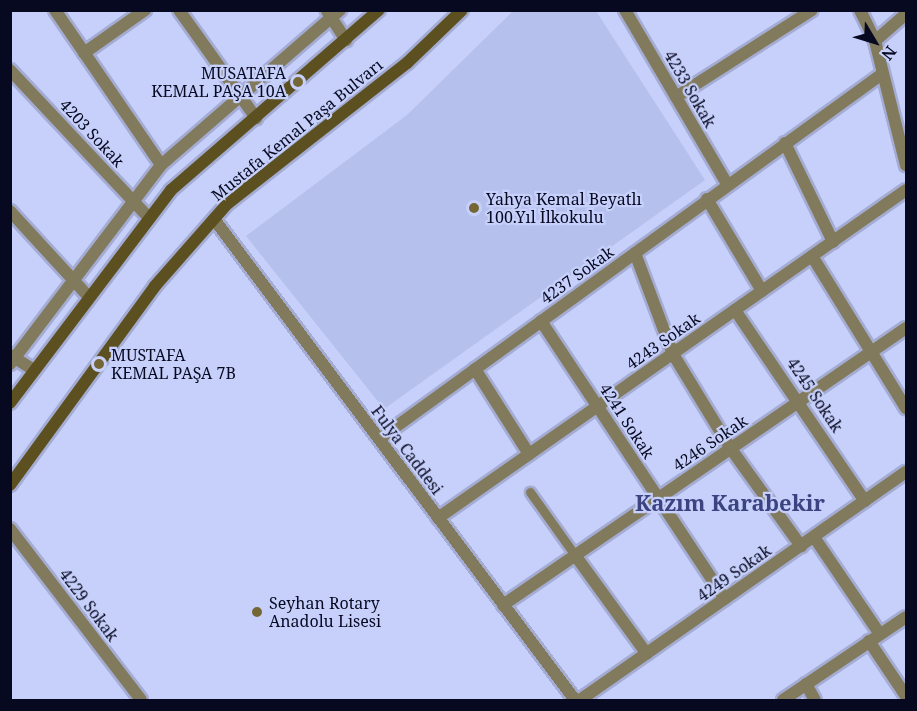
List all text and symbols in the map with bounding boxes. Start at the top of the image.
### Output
north arrow [845,12,905,72]
text: N [877,41,902,65]
street label: 4233 Sokak [660,47,720,131]
street label: Mustafa Kemal Paşa Bulvarı [208,55,386,205]
place label: MUSATAFA KEMAL PAŞA 10A [151,63,286,101]
marker: MUSATAFA KEMAL PAŞA 10A [291,75,305,89]
street label: 4203 Sokak [56,95,128,171]
place label: Yahya Kemal Beyatlı 100.Yıl İlkokulu [486,189,642,227]
marker: Yahya Kemal Beyatlı 100.Yıl İlkokulu [467,201,481,215]
street label: 4237 Sokak [537,242,617,308]
street label: 4243 Sokak [622,309,704,373]
place label: MUSTAFA KEMAL PAŞA 7B [111,345,236,383]
street label: 4245 Sokak [783,354,847,436]
marker: MUSTAFA KEMAL PAŞA 7B [92,357,106,371]
street label: 4241 Sokak [596,380,658,462]
street label: Fulya Caddesi [367,402,447,498]
street label: 4246 Sokak [669,411,751,475]
district label: Kazım Karabekir [635,490,825,516]
street label: 4249 Sokak [693,541,775,605]
street label: 4229 Sokak [56,565,122,645]
place label: Seyhan Rotary Anadolu Lisesi [269,593,381,631]
marker: Seyhan Rotary Anadolu Lisesi [250,605,264,619]

